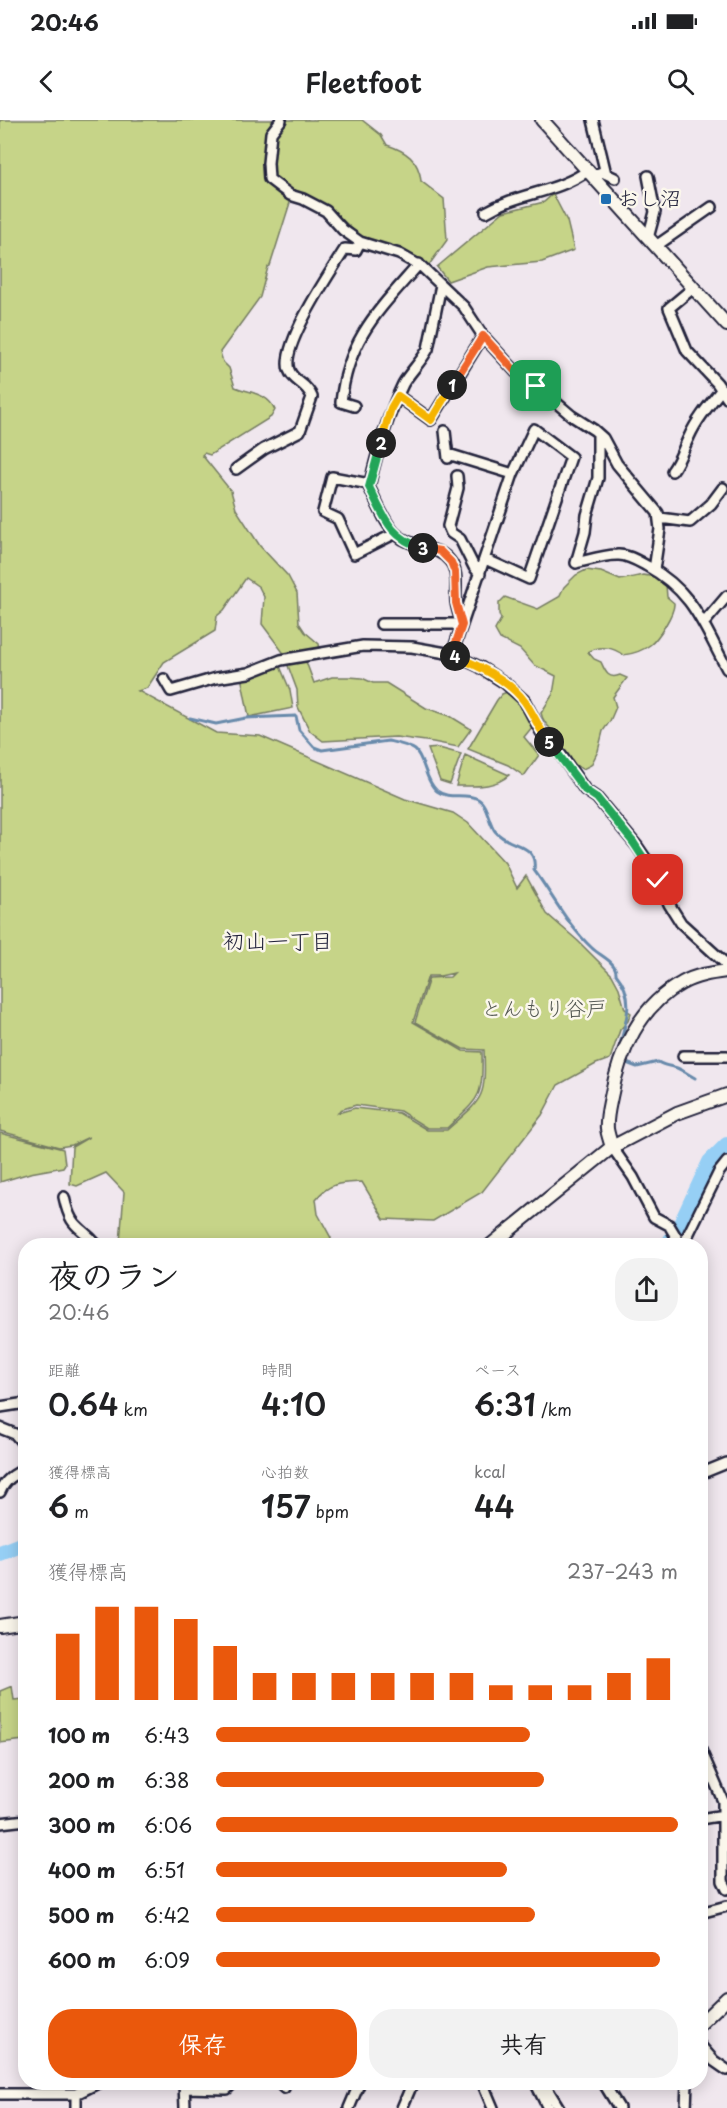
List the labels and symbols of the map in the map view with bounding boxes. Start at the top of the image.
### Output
place label: おし沼 [618,181,681,213]
marker: おし沼 [599,192,613,206]
pin [510,360,561,411]
pin: 1 [437,370,467,400]
pin: 2 [366,428,396,458]
pin: 3 [408,533,438,563]
pin: 4 [440,641,470,671]
pin: 5 [534,727,564,757]
pin [632,854,683,905]
district label: 初山一丁目 [223,923,333,956]
park label: とんもり谷戸 [481,991,607,1023]

